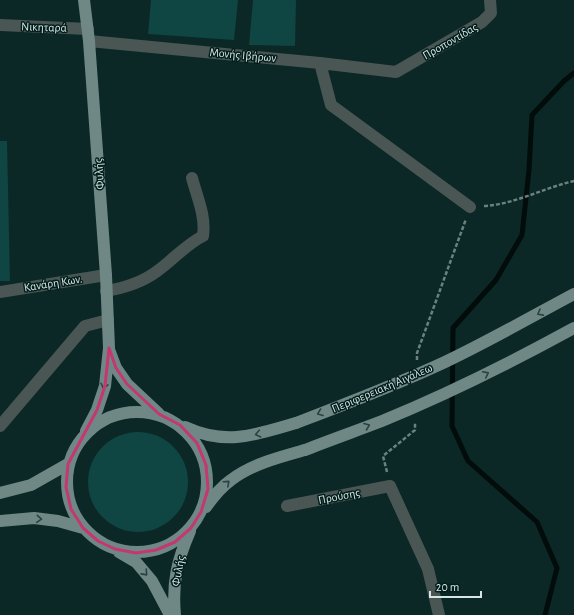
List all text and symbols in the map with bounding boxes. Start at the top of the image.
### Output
street label: Νικηταρά [21,20,67,34]
street label: Προποντίδας [420,20,480,62]
street label: Μονής Ιβήρων [209,46,277,65]
street label: Φυλής [92,158,107,190]
street label: Κανάρη Κων. [23,272,83,294]
one-way arrow [537,308,544,315]
street label: Περιφερειακή Αιγάλεω [330,361,434,415]
one-way arrow [482,371,490,379]
one-way arrow [101,383,109,389]
one-way arrow [317,409,324,417]
one-way arrow [364,423,371,431]
one-way arrow [255,429,261,437]
one-way arrow [222,481,230,488]
street label: Προύσης [317,486,361,507]
one-way arrow [36,514,42,523]
street label: Φυλής [169,554,188,588]
one-way arrow [141,568,148,576]
scale bar [430,573,481,599]
text: 20 m [436,581,459,593]

